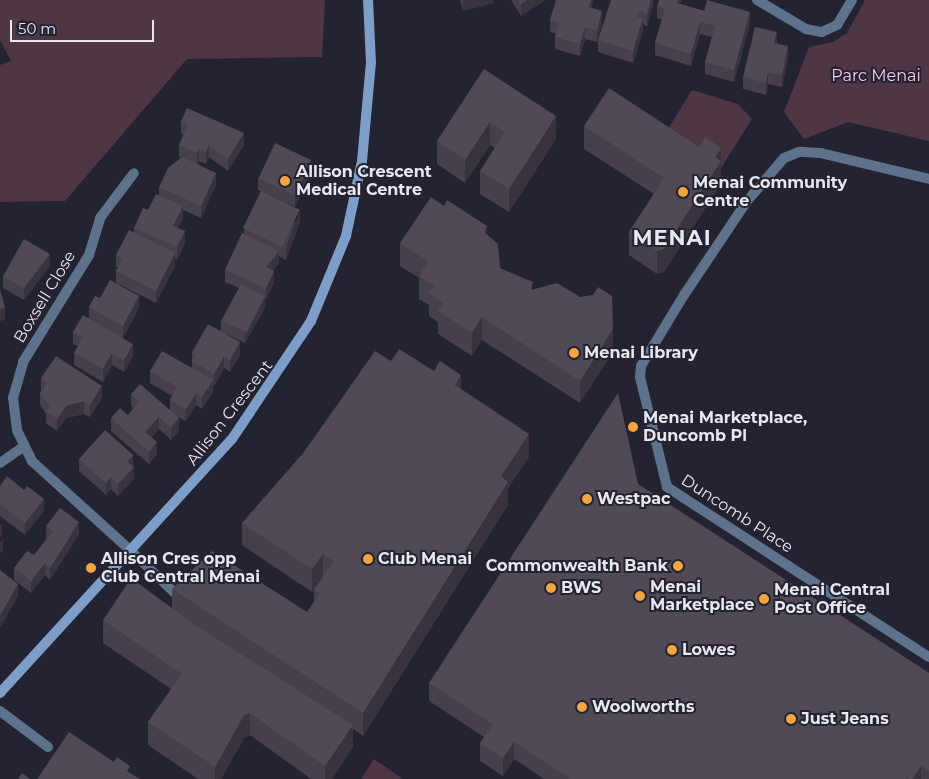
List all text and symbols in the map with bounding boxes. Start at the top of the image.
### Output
scale bar [12,10,156,42]
text: 50 m [18,19,56,38]
park label: Parc Menai [831,66,921,86]
place label: Allison Crescent Medical Centre [296,162,432,200]
place label: Menai Community Centre [693,173,847,211]
marker: Allison Crescent Medical Centre [278,174,292,188]
marker: Menai Community Centre [677,186,689,198]
district label: MENAI [632,225,712,251]
street label: Boxsell Close [10,248,80,346]
place label: Menai Library [584,343,698,363]
marker: Menai Library [568,347,580,359]
street label: Allison Crescent [183,357,277,469]
place label: Menai Marketplace, Duncomb Pl [643,408,807,446]
marker: Menai Marketplace, Duncomb Pl [627,421,639,433]
street label: Duncomb Place [677,471,797,557]
place label: Westpac [597,489,671,509]
marker: Westpac [581,493,593,505]
place label: Allison Cres opp Club Central Menai [101,549,260,587]
place label: Club Menai [378,549,472,569]
marker: Club Menai [362,553,374,565]
place label: Commonwealth Bank [486,556,668,576]
marker: Commonwealth Bank [672,560,684,572]
marker: Allison Cres opp Club Central Menai [85,562,97,574]
place label: Menai Marketplace [650,577,754,615]
place label: BWS [561,578,601,598]
place label: Menai Central Post Office [774,580,890,618]
marker: BWS [545,582,557,594]
marker: Menai Marketplace [634,590,646,602]
marker: Menai Central Post Office [758,593,770,605]
place label: Lowes [682,640,735,660]
marker: Lowes [666,644,678,656]
place label: Woolworths [592,697,694,717]
marker: Woolworths [576,701,588,713]
place label: Just Jeans [801,709,889,729]
marker: Just Jeans [785,713,797,725]

